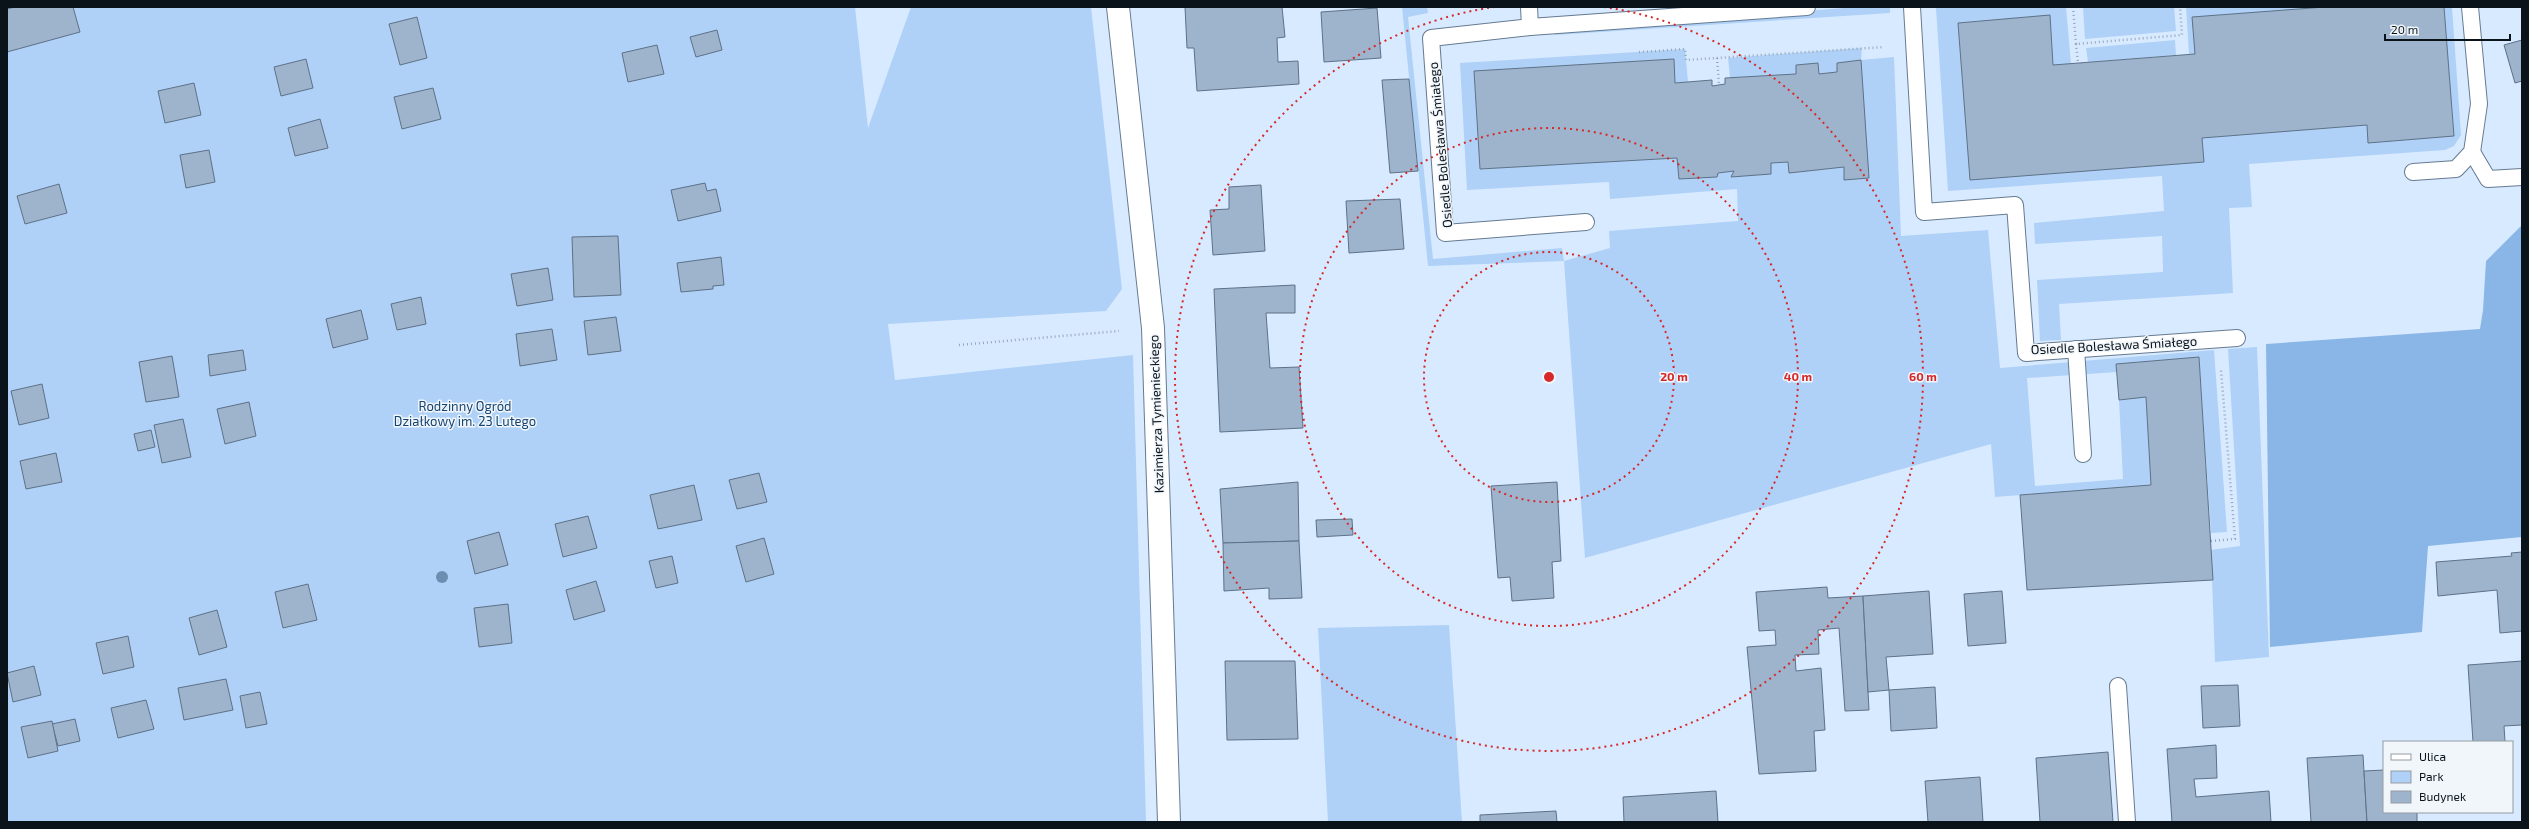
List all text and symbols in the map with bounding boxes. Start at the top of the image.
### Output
scale bar [2385,16,2510,42]
text: 20 m [2391,22,2418,36]
street label: Osiedle Bolesława Śmiałego [1424,61,1455,229]
street label: Osiedle Bolesława Śmiałego [2030,332,2198,357]
street label: Kazimierza Tymienieckiego [1145,335,1167,493]
text: 20 m [1660,369,1688,383]
text: 40 m [1784,369,1812,383]
text: 60 m [1909,369,1937,383]
centre of rings [1542,370,1556,384]
park label: Rodzinny Ogród Działkowy im. 23 Lutego [394,398,536,429]
legend [2383,741,2513,813]
text: Ulica [2419,749,2446,763]
text: Park [2419,769,2444,783]
text: Budynek [2419,789,2466,803]

